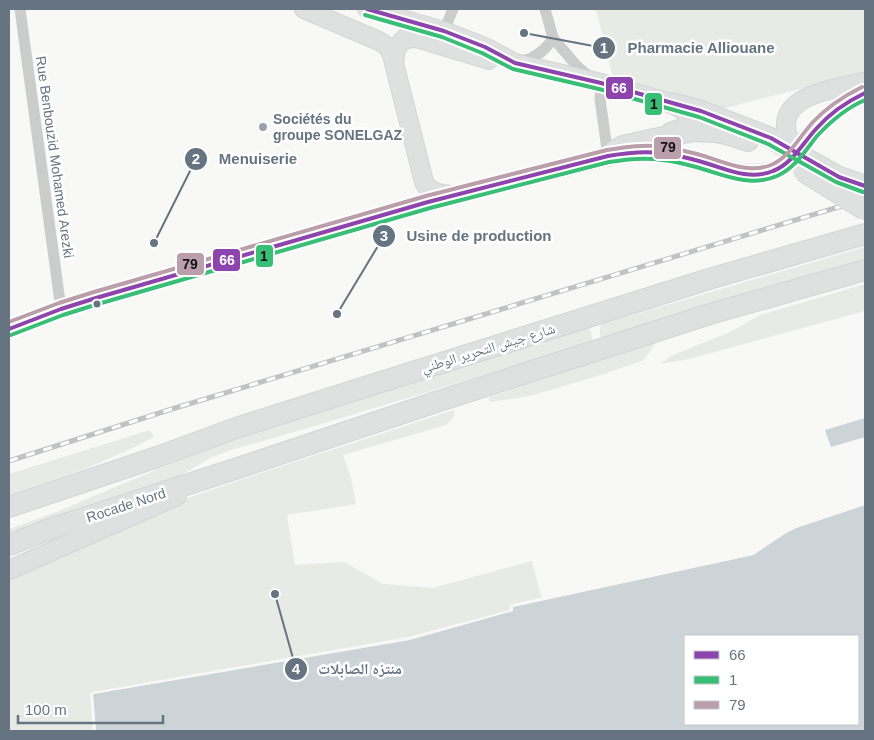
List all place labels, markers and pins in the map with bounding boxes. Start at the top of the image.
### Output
callout: Pharmacie Alliouane [592,33,785,63]
place label: Sociétés du groupe SONELGAZ [273,111,403,143]
marker: Sociétés du groupe SONELGAZ [257,121,269,133]
callout: Menuiserie [184,144,307,174]
callout: Usine de production [371,221,561,251]
unlabelled marker [92,299,102,309]
callout: منتزه الصابلات [284,654,412,684]

